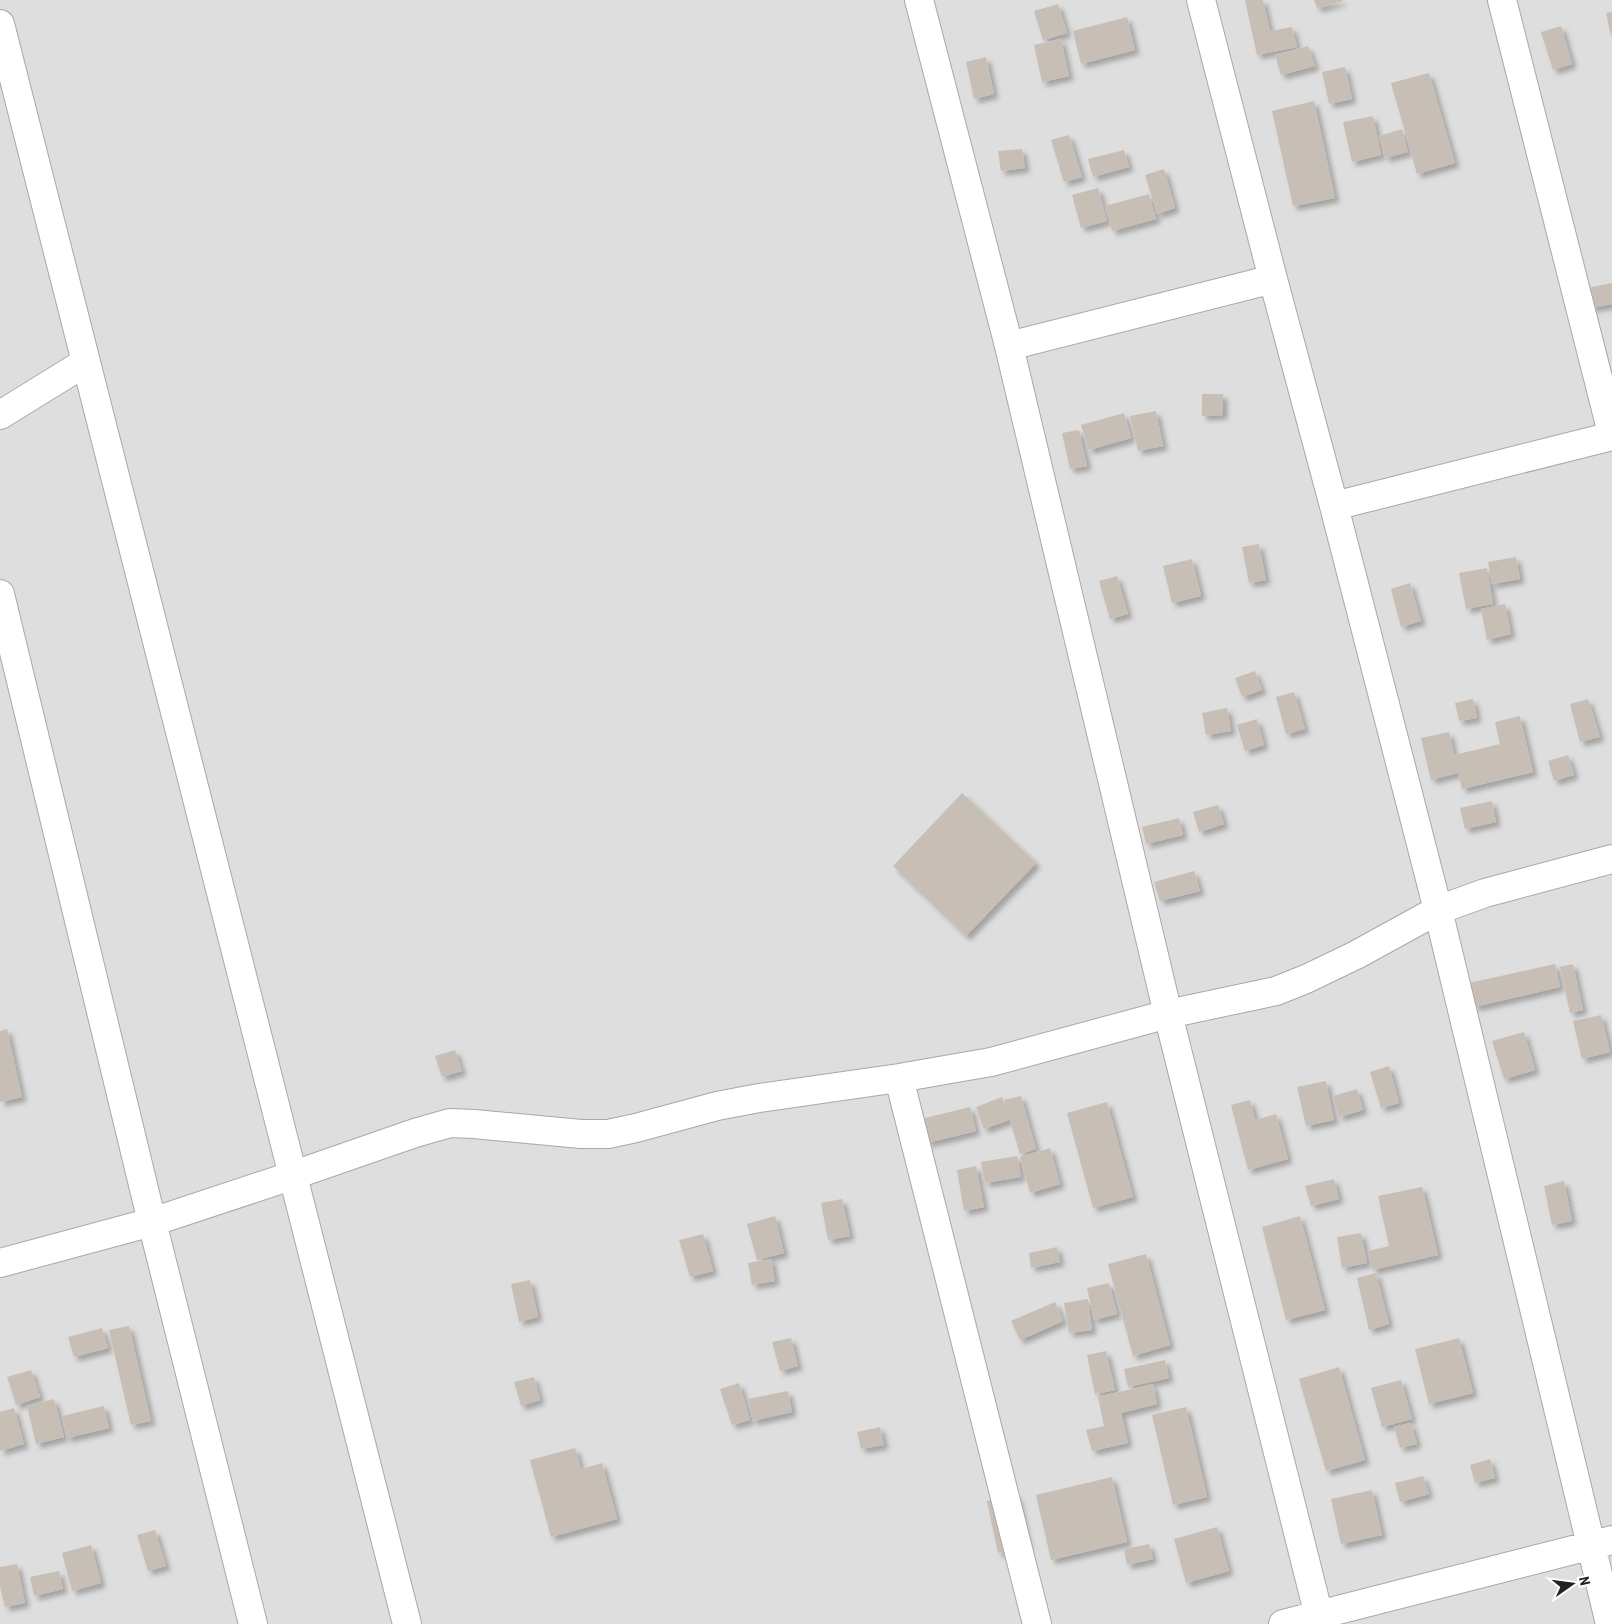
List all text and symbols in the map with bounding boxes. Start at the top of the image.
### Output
north arrow [1547,1559,1597,1609]
text: N [1576,1575,1593,1587]

